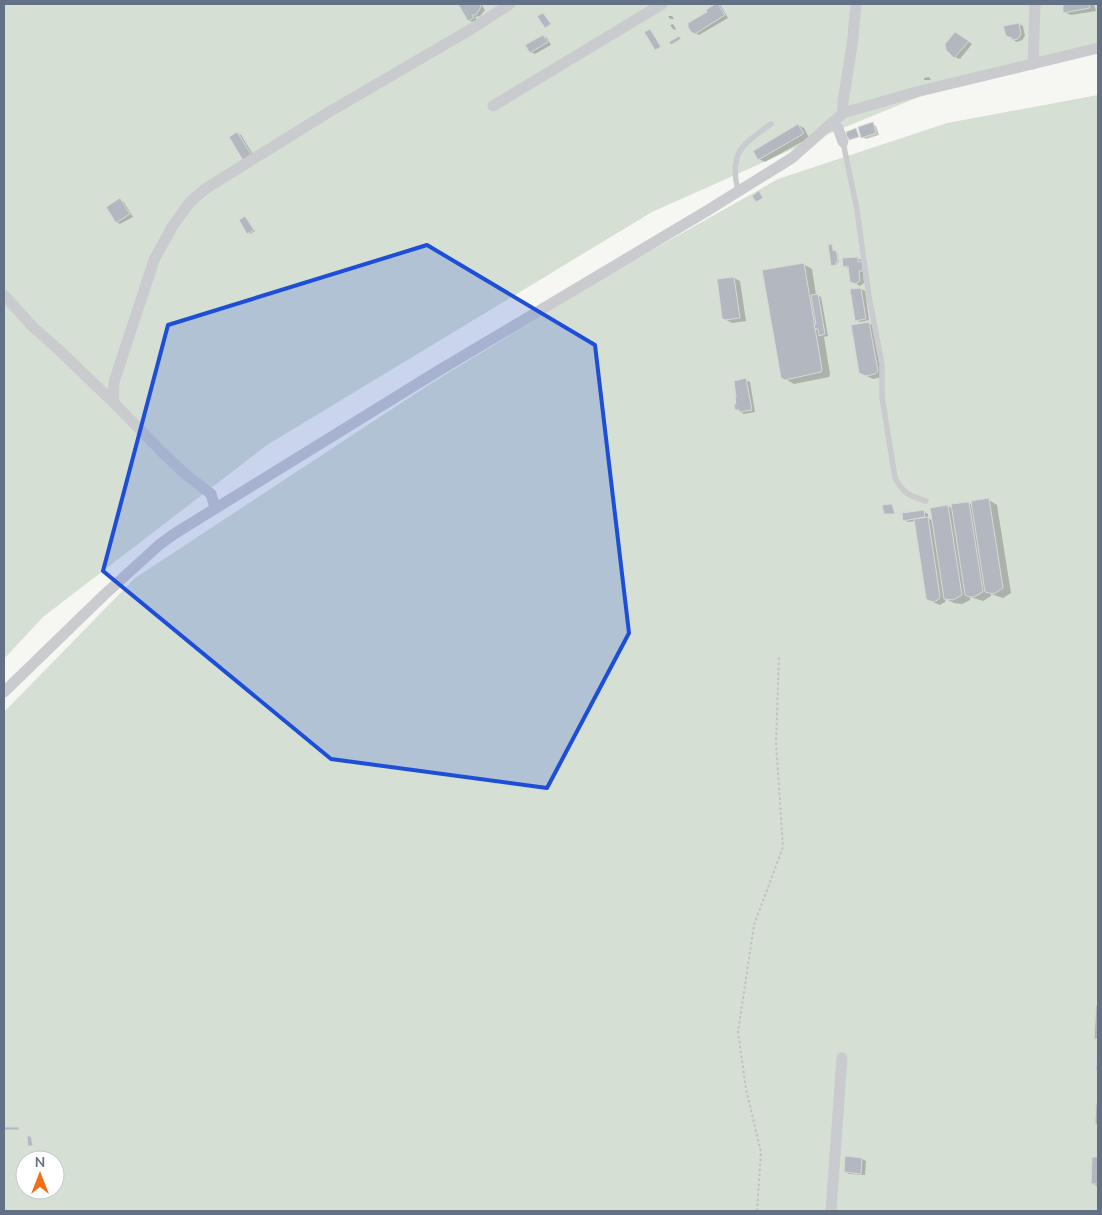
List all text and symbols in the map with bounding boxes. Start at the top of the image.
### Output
north arrow [15,1150,65,1200]
text: N [35,1153,45,1172]

